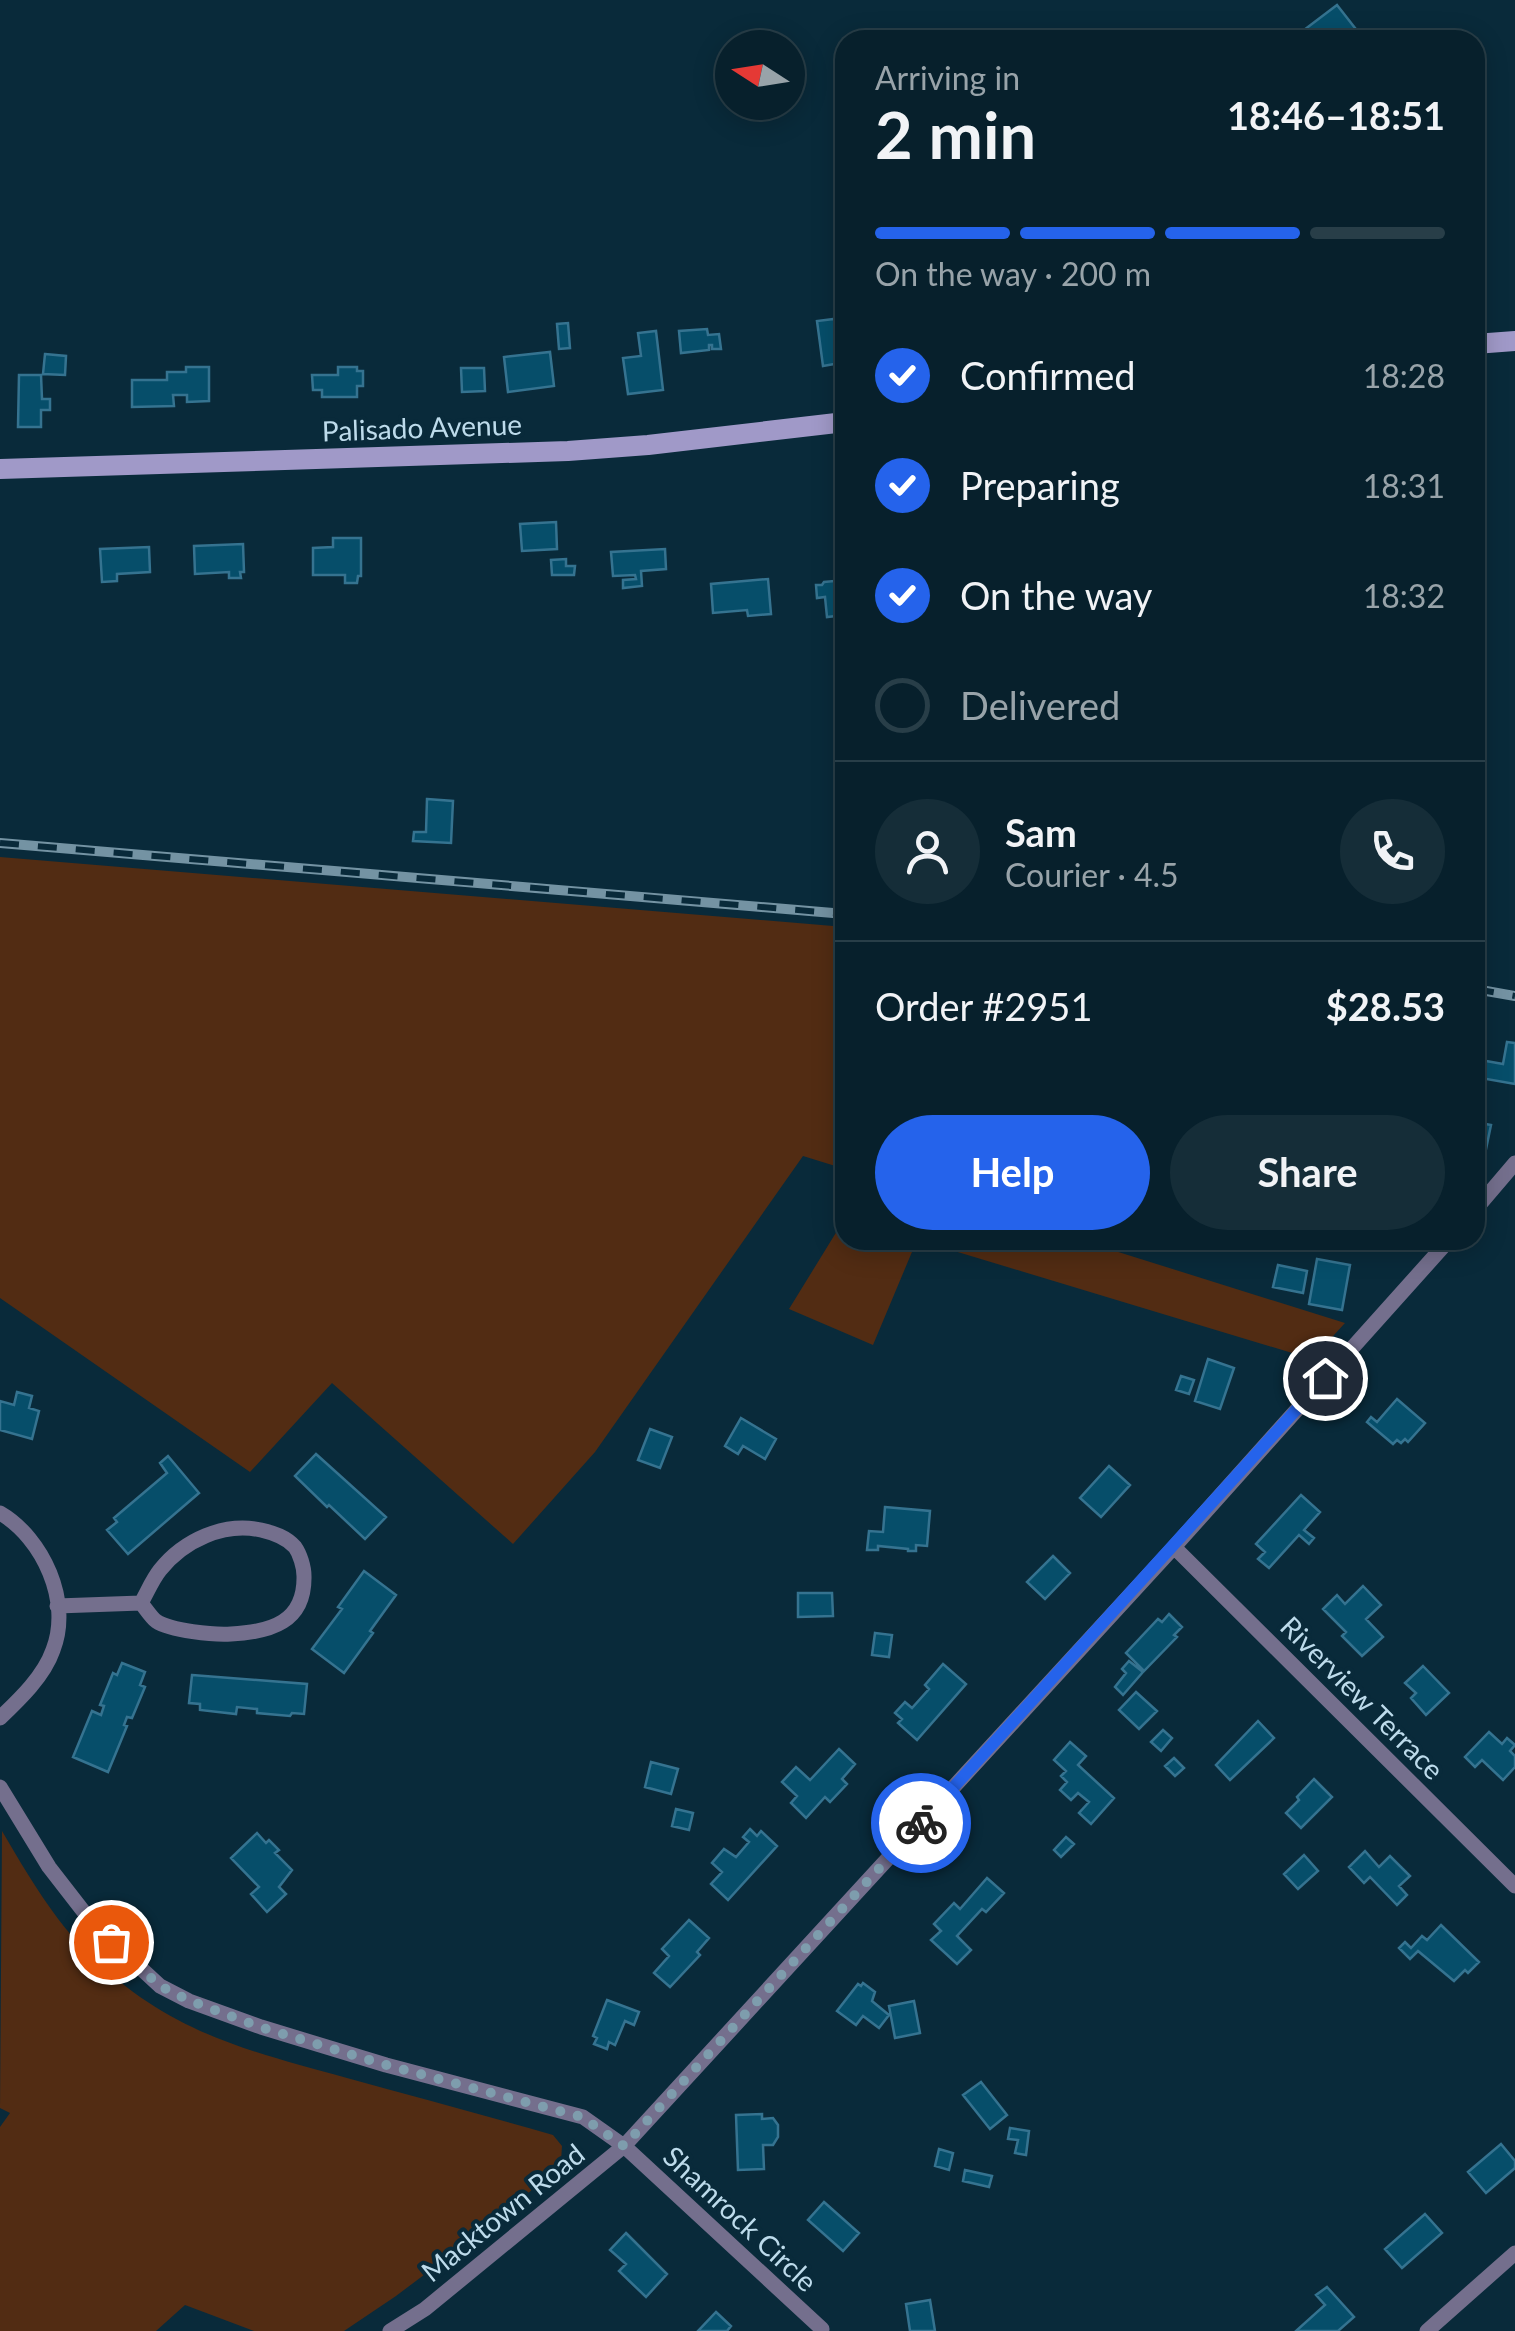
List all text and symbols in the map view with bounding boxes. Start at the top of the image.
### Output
north arrow [715,30,805,120]
map controls [715,30,805,120]
text: Arriving in [875,58,1020,97]
text: 18:46–18:51 [1227,92,1445,138]
text: 2 min [875,95,1036,173]
text: On the way · 200 m [875,254,1151,293]
icon: check [875,348,930,403]
text: Confirmed [960,352,1136,398]
text: 18:28 [1363,356,1445,395]
street label: Palisado Avenue [321,407,523,447]
icon: check [875,458,930,513]
text: Preparing [960,462,1120,508]
text: 18:31 [1363,466,1445,505]
icon: check [875,568,930,623]
text: On the way [960,572,1152,618]
text: 18:32 [1363,576,1445,615]
text: Delivered [960,682,1120,728]
button: person [875,799,980,904]
button: phone [1340,799,1445,904]
text: Sam [1005,809,1077,855]
text: Courier · 4.5 [1005,855,1179,894]
text: Order #2951 [875,983,1092,1029]
text: $28.53 [1326,983,1445,1029]
button: Help [875,1115,1150,1230]
button: Share [1170,1115,1445,1230]
pin [1283,1336,1368,1421]
icon: home [1298,1351,1353,1406]
street label: Riverview Terrace [1274,1609,1451,1786]
courier [871,1773,971,1873]
icon: bike [894,1796,949,1851]
pin [69,1900,154,1985]
icon: bag [84,1915,139,1970]
street label: Macktown Road [414,2136,591,2288]
street label: Shamrock Circle [657,2138,825,2298]

